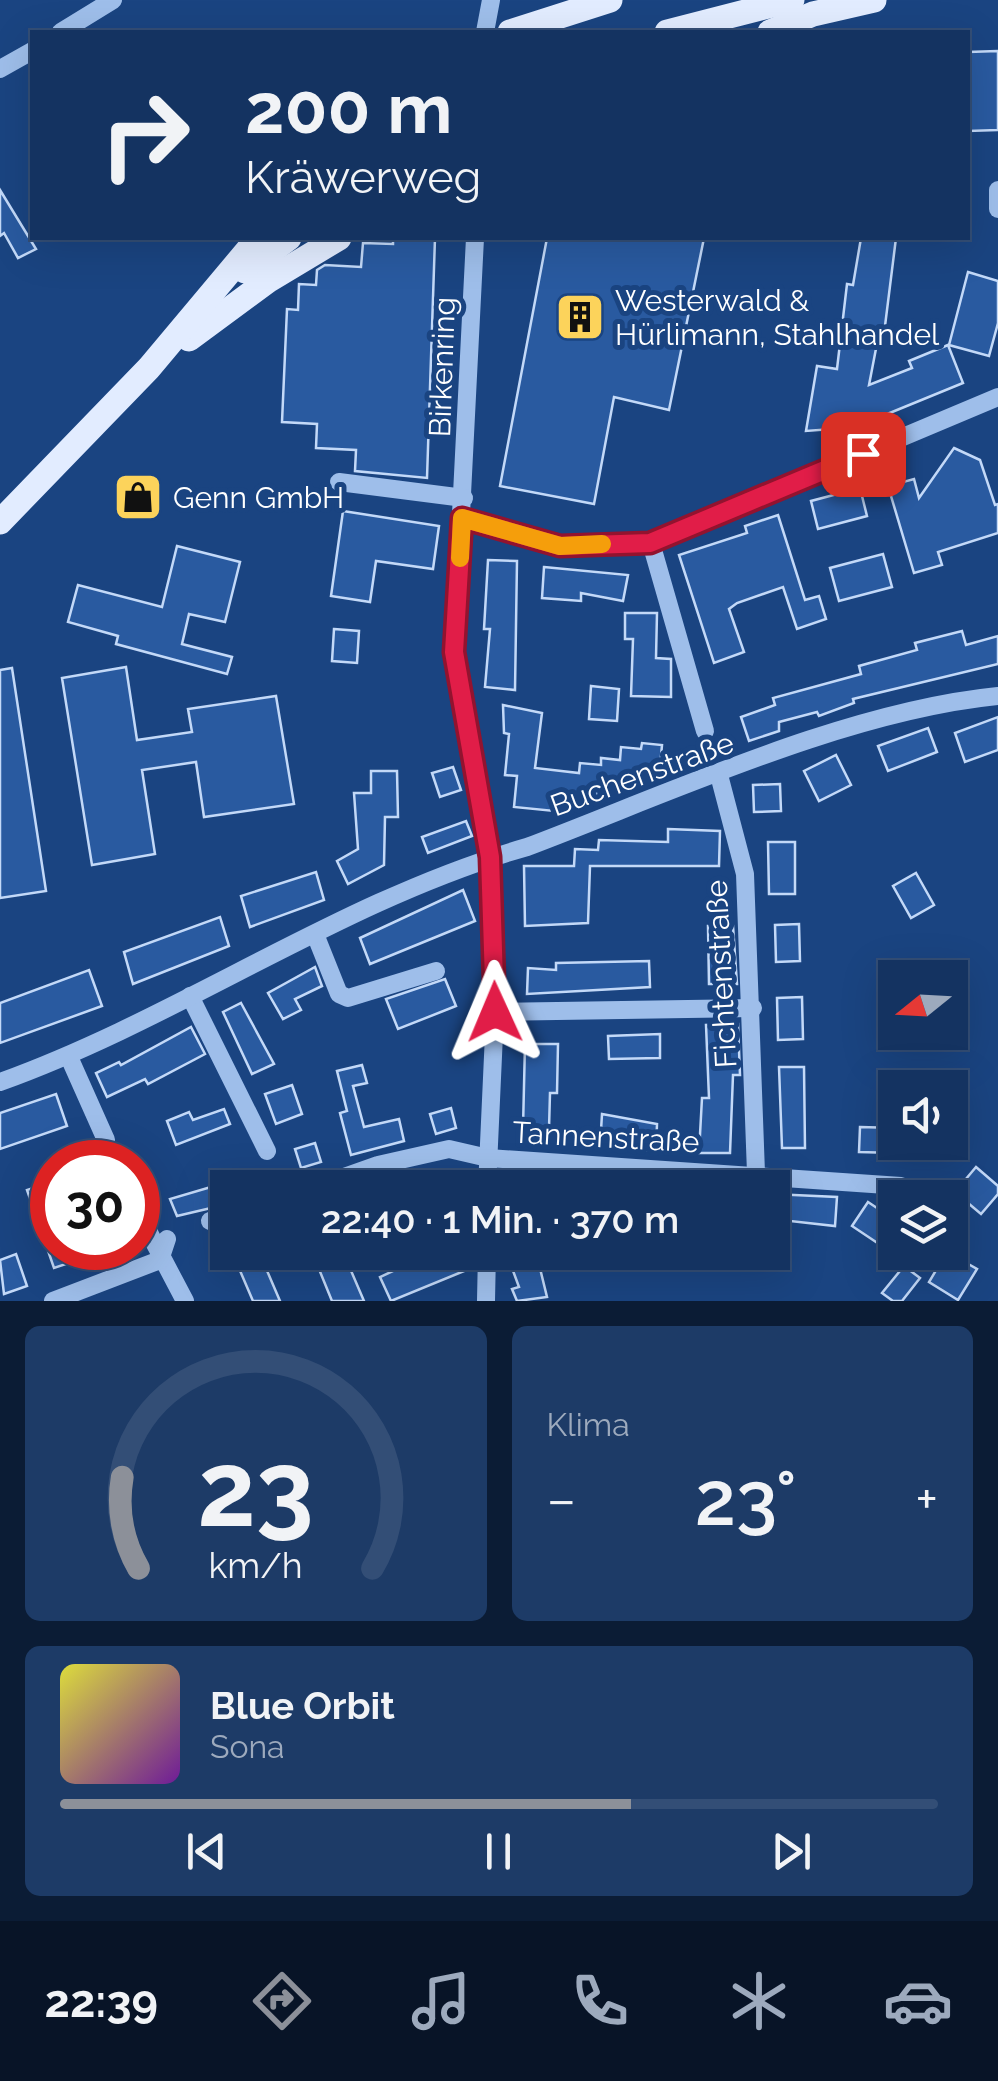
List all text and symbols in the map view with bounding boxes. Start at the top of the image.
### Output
text: 200 m [245,67,452,149]
icon: right [80,70,210,200]
text: Kräwerweg [245,151,481,204]
place label: Westerwald & Hürlimann, Stahlhandel [615,283,940,352]
building icon: Westerwald & Hürlimann, Stahlhandel [554,291,606,343]
street label: Birkenring [422,296,462,438]
pin [821,412,906,497]
icon: arrive [836,427,891,482]
shop icon: Genn GmbH [112,471,164,523]
place label: Genn GmbH [173,480,344,515]
street label: Buchenstraße [546,725,738,823]
street label: Fichtenstraße [699,879,743,1069]
position arrow [443,960,547,1064]
north arrow [878,960,968,1050]
map controls [878,960,968,1270]
button: sound [878,1070,968,1160]
street label: Tannenstraße [512,1115,700,1159]
speed limit sign: 30 [30,1140,160,1270]
button: layers [878,1180,968,1270]
text: 22:40 · 1 Min. · 370 m [321,1197,679,1242]
text: Klima [547,1406,630,1443]
text: 23 [197,1428,314,1550]
text: 23° [695,1454,797,1543]
text: − [547,1467,576,1532]
text: + [915,1467,938,1532]
text: km/h [209,1544,303,1586]
text: Blue Orbit [210,1683,395,1728]
text: Sona [210,1728,285,1765]
icon: previous [179,1824,234,1879]
icon: pause [471,1824,526,1879]
icon: next [764,1824,819,1879]
icon: directions [247,1966,317,2036]
icon: music [406,1966,476,2036]
icon: phone [565,1966,635,2036]
icon: climate [724,1966,794,2036]
icon: car [883,1966,953,2036]
text: 22:39 [45,1975,158,2028]

